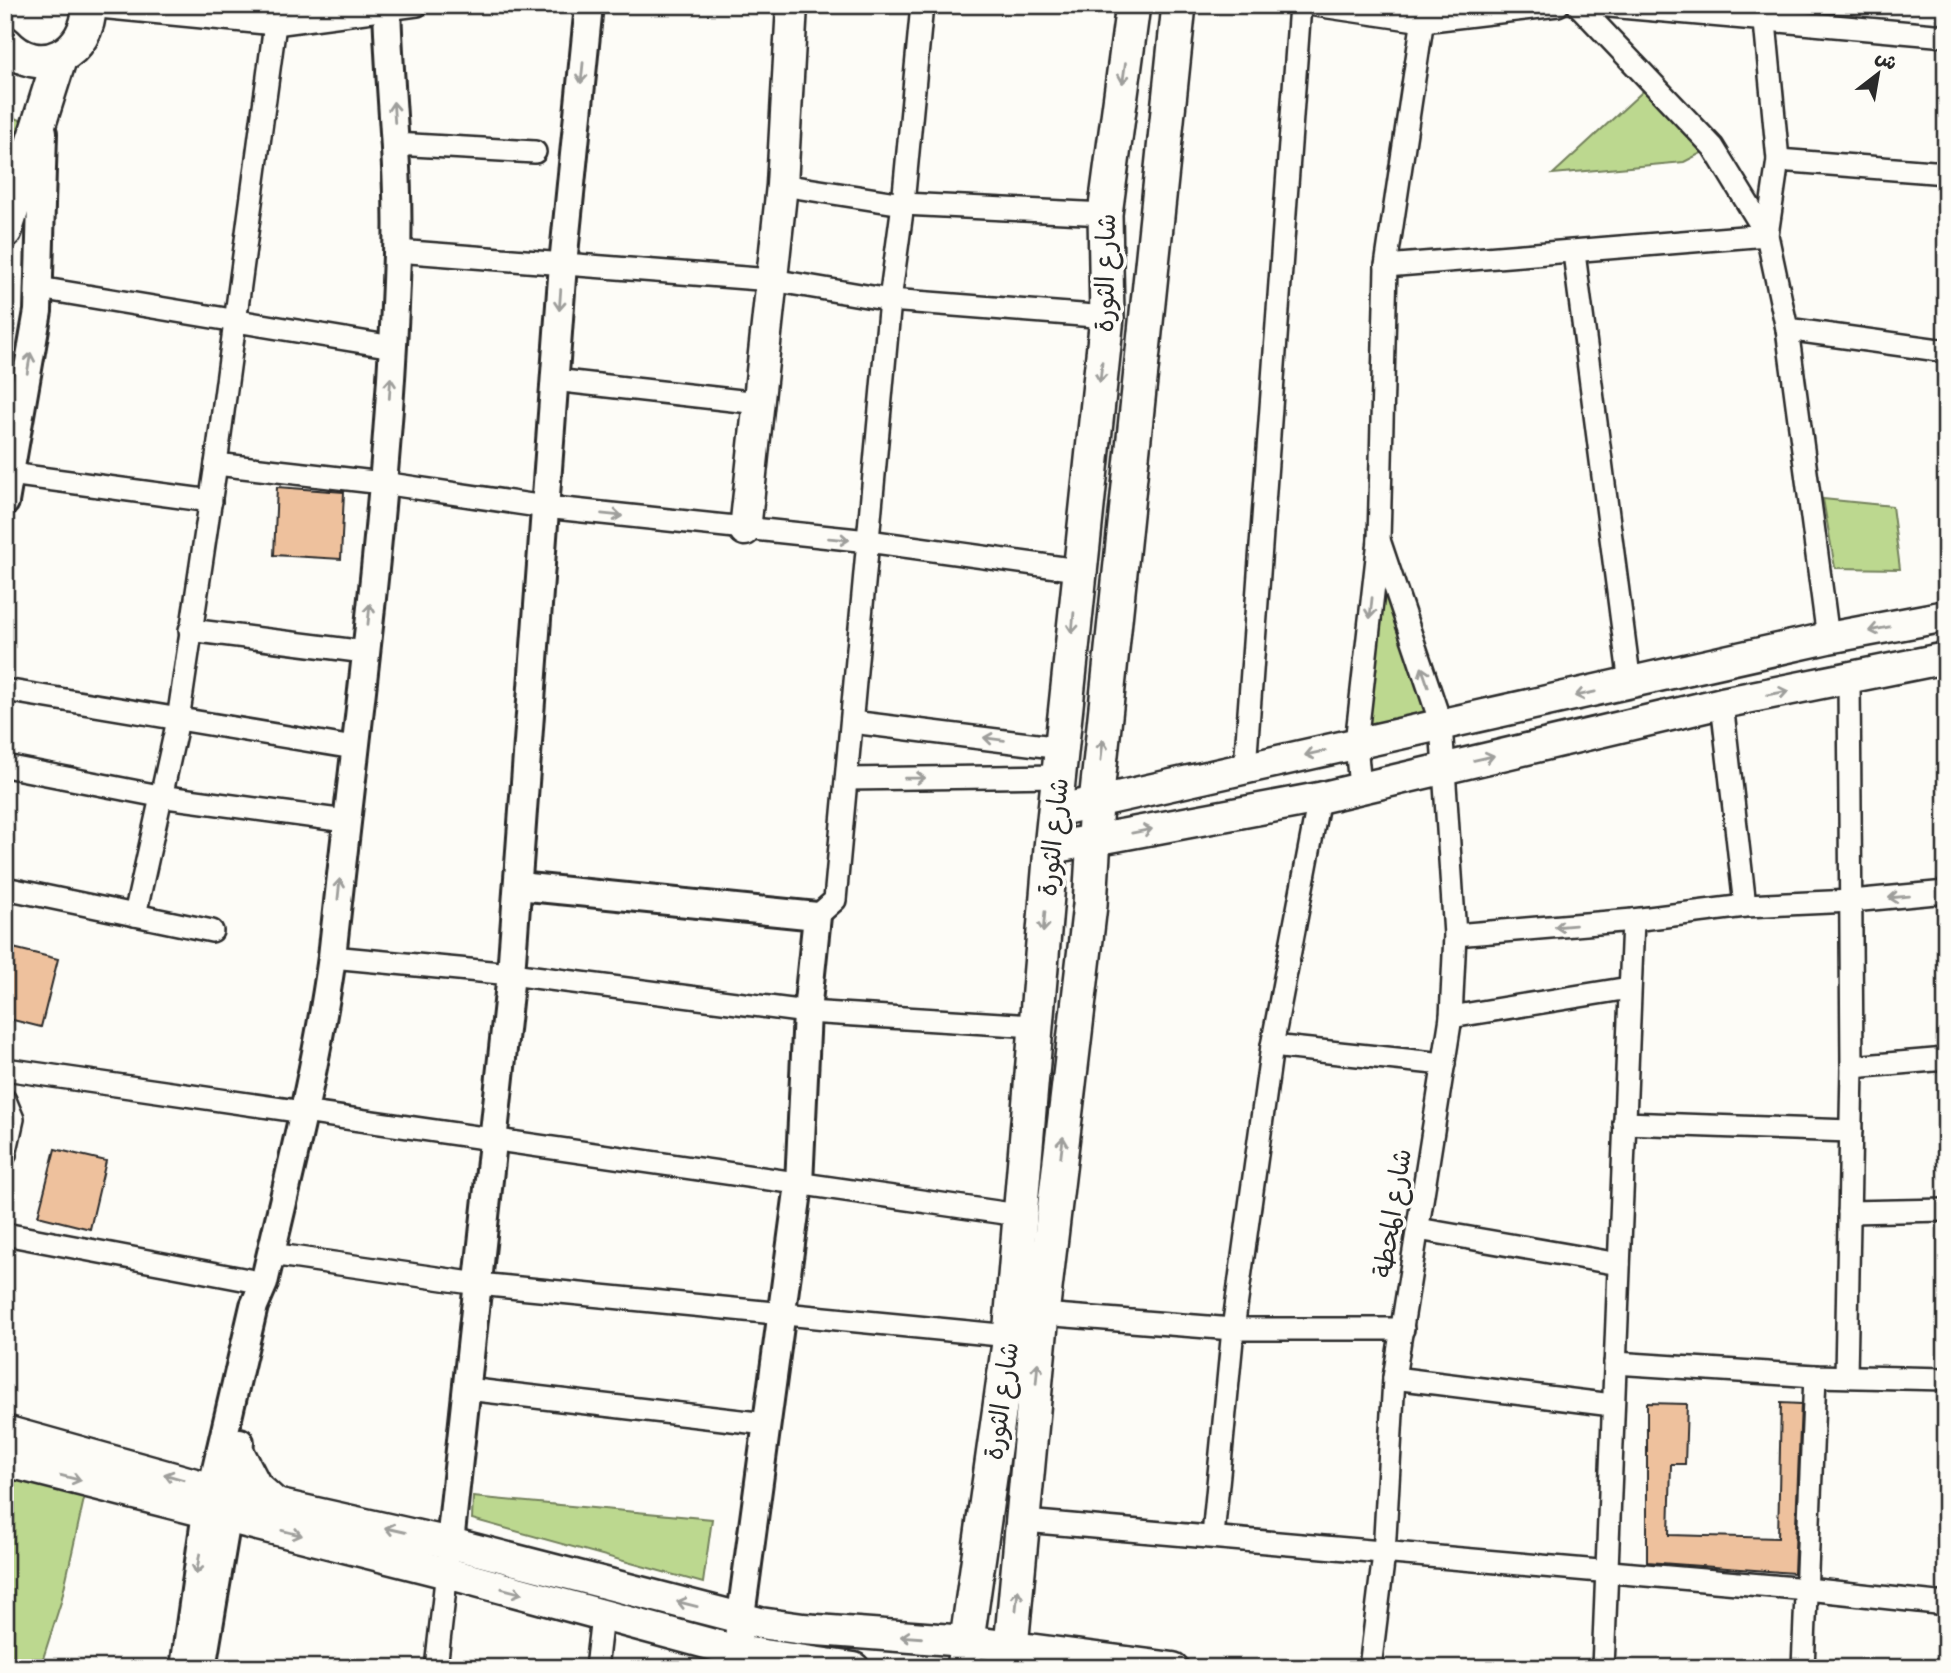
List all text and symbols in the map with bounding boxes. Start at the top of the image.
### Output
north arrow [1842,38,1912,108]
text: ش [1872,45,1901,75]
one-way arrow [576,61,589,84]
one-way arrow [1117,61,1130,84]
one-way arrow [387,101,400,123]
street label: شارع الثورة [1088,213,1124,333]
one-way arrow [553,288,566,310]
one-way arrow [23,352,36,375]
one-way arrow [1094,360,1107,383]
one-way arrow [384,377,397,400]
one-way arrow [601,509,623,522]
one-way arrow [827,532,849,545]
one-way arrow [1364,596,1377,618]
one-way arrow [362,603,375,626]
one-way arrow [1066,611,1079,634]
one-way arrow [1868,622,1891,636]
one-way arrow [1418,666,1430,688]
one-way arrow [1766,686,1789,699]
one-way arrow [1574,687,1597,701]
one-way arrow [983,733,1005,746]
one-way arrow [1095,740,1108,762]
one-way arrow [1304,746,1327,760]
one-way arrow [1472,750,1495,764]
one-way arrow [903,771,926,785]
street label: شارع الثورة [1031,776,1077,898]
one-way arrow [1130,824,1153,838]
one-way arrow [333,878,346,901]
one-way arrow [1888,891,1911,904]
one-way arrow [1037,910,1050,933]
one-way arrow [1554,920,1577,933]
one-way arrow [1055,1136,1068,1159]
street label: شارع المحطة [1366,1146,1420,1280]
street label: شارع الثورة [977,1340,1027,1462]
one-way arrow [1031,1363,1044,1385]
one-way arrow [163,1470,185,1483]
one-way arrow [60,1472,82,1485]
one-way arrow [384,1523,407,1537]
one-way arrow [280,1527,303,1540]
one-way arrow [191,1552,204,1575]
one-way arrow [500,1585,523,1598]
one-way arrow [1010,1589,1023,1612]
one-way arrow [676,1596,698,1609]
one-way arrow [900,1631,923,1644]

